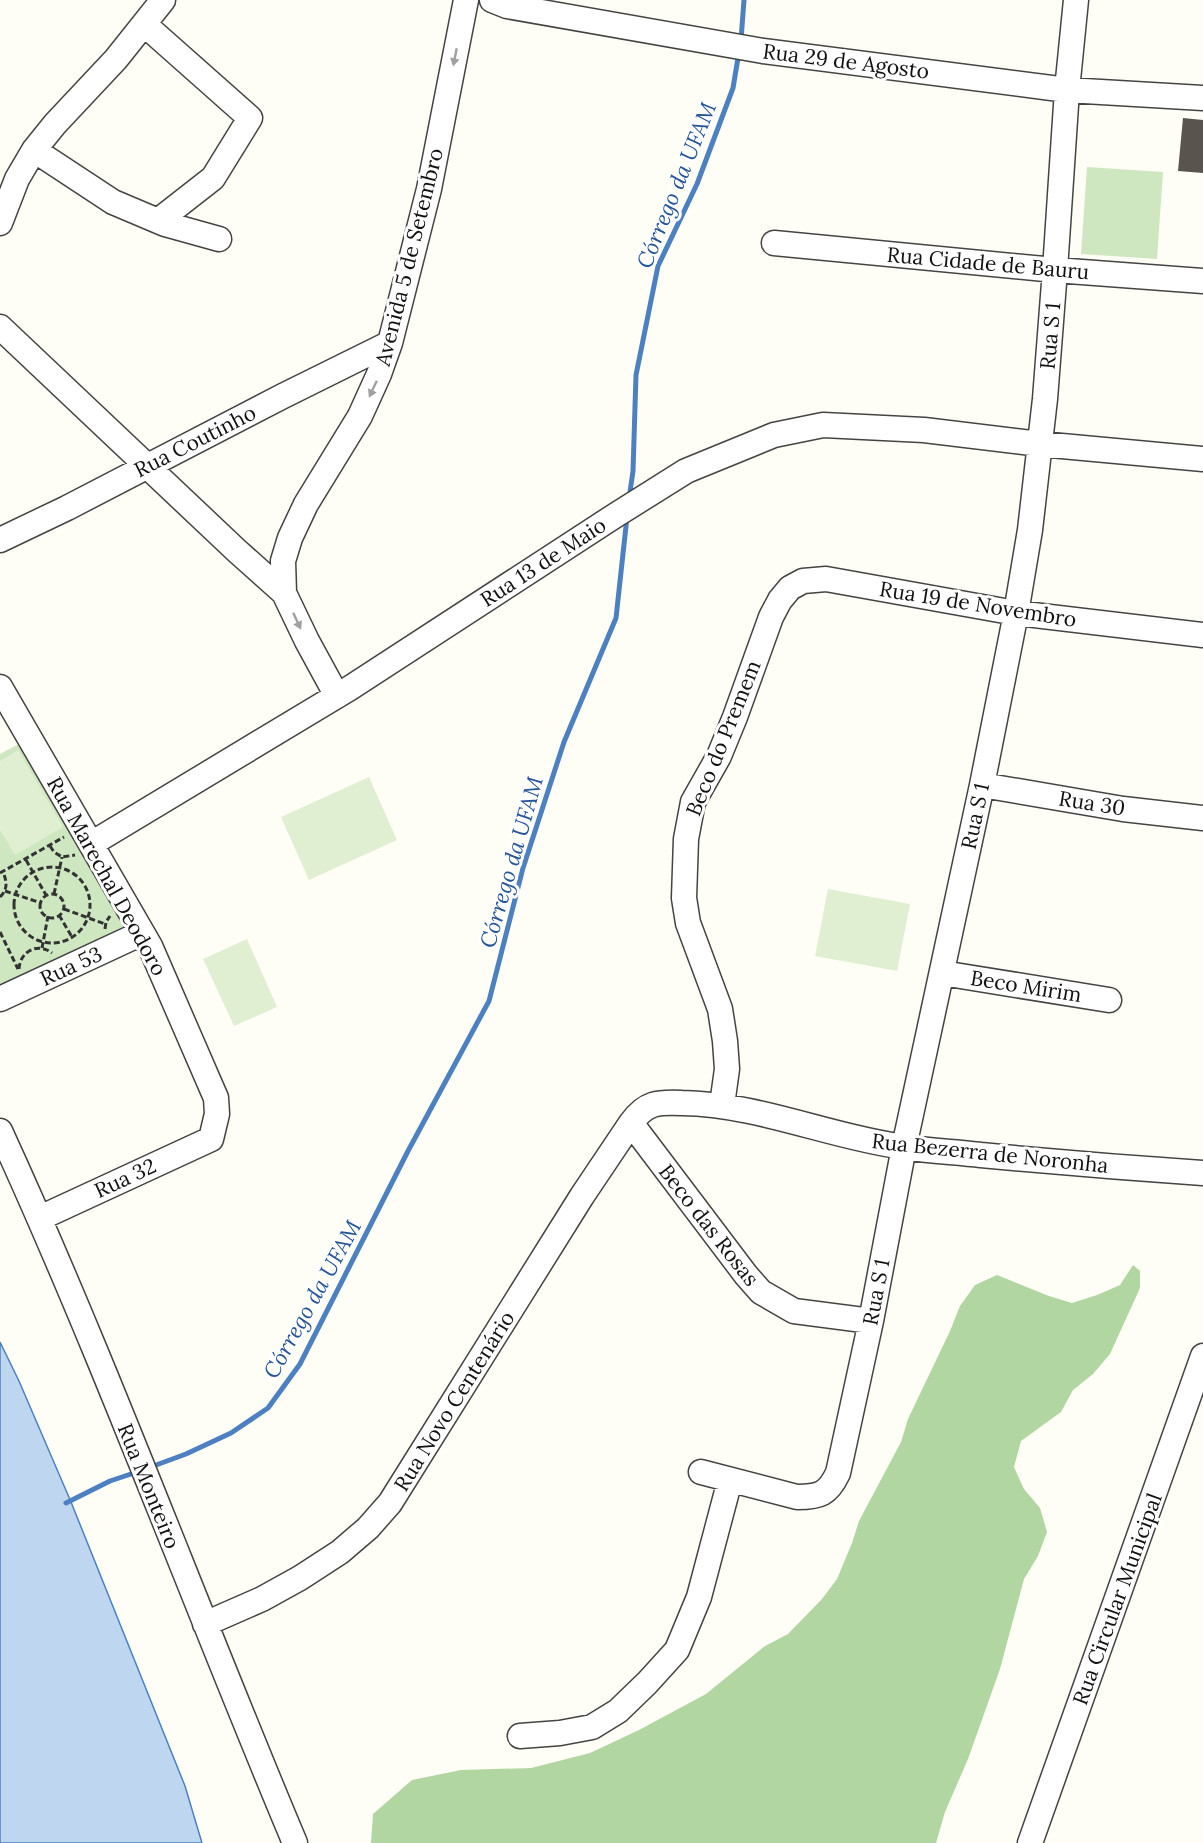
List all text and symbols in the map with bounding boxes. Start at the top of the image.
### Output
street label: Rua 29 de Agosto [761,37,931,85]
one-way arrow [450,48,459,67]
water label: Córrego da UFAM [630,98,722,272]
street label: Avenida 5 de Setembro [369,145,449,370]
street label: Rua Cidade de Bauru [886,241,1090,285]
street label: Rua S 1 [1034,301,1066,371]
one-way arrow [368,380,377,397]
street label: Rua Coutinho [130,399,260,483]
street label: Rua 13 de Maio [475,511,611,613]
street label: Rua 19 de Novembro [878,575,1078,633]
one-way arrow [293,613,302,630]
street label: Beco do Premem [679,656,767,820]
street label: Rua Marechal Deodoro [41,772,173,980]
water label: Córrego da UFAM [473,773,549,951]
street label: Rua S 1 [955,780,995,852]
street label: Rua 30 [1057,784,1127,822]
street label: Rua 53 [36,940,106,992]
street label: Beco Mirim [968,964,1084,1008]
street label: Rua Bezerra de Noronha [870,1127,1110,1179]
street label: Rua 32 [90,1152,160,1204]
street label: Beco das Rosas [653,1159,765,1291]
water label: Córrego da UFAM [257,1215,367,1383]
street label: Rua S 1 [856,1256,896,1328]
street label: Rua Novo Centenário [388,1306,520,1496]
street label: Rua Monteiro [112,1419,186,1553]
street label: Rua Circular Municipal [1066,1490,1168,1708]

